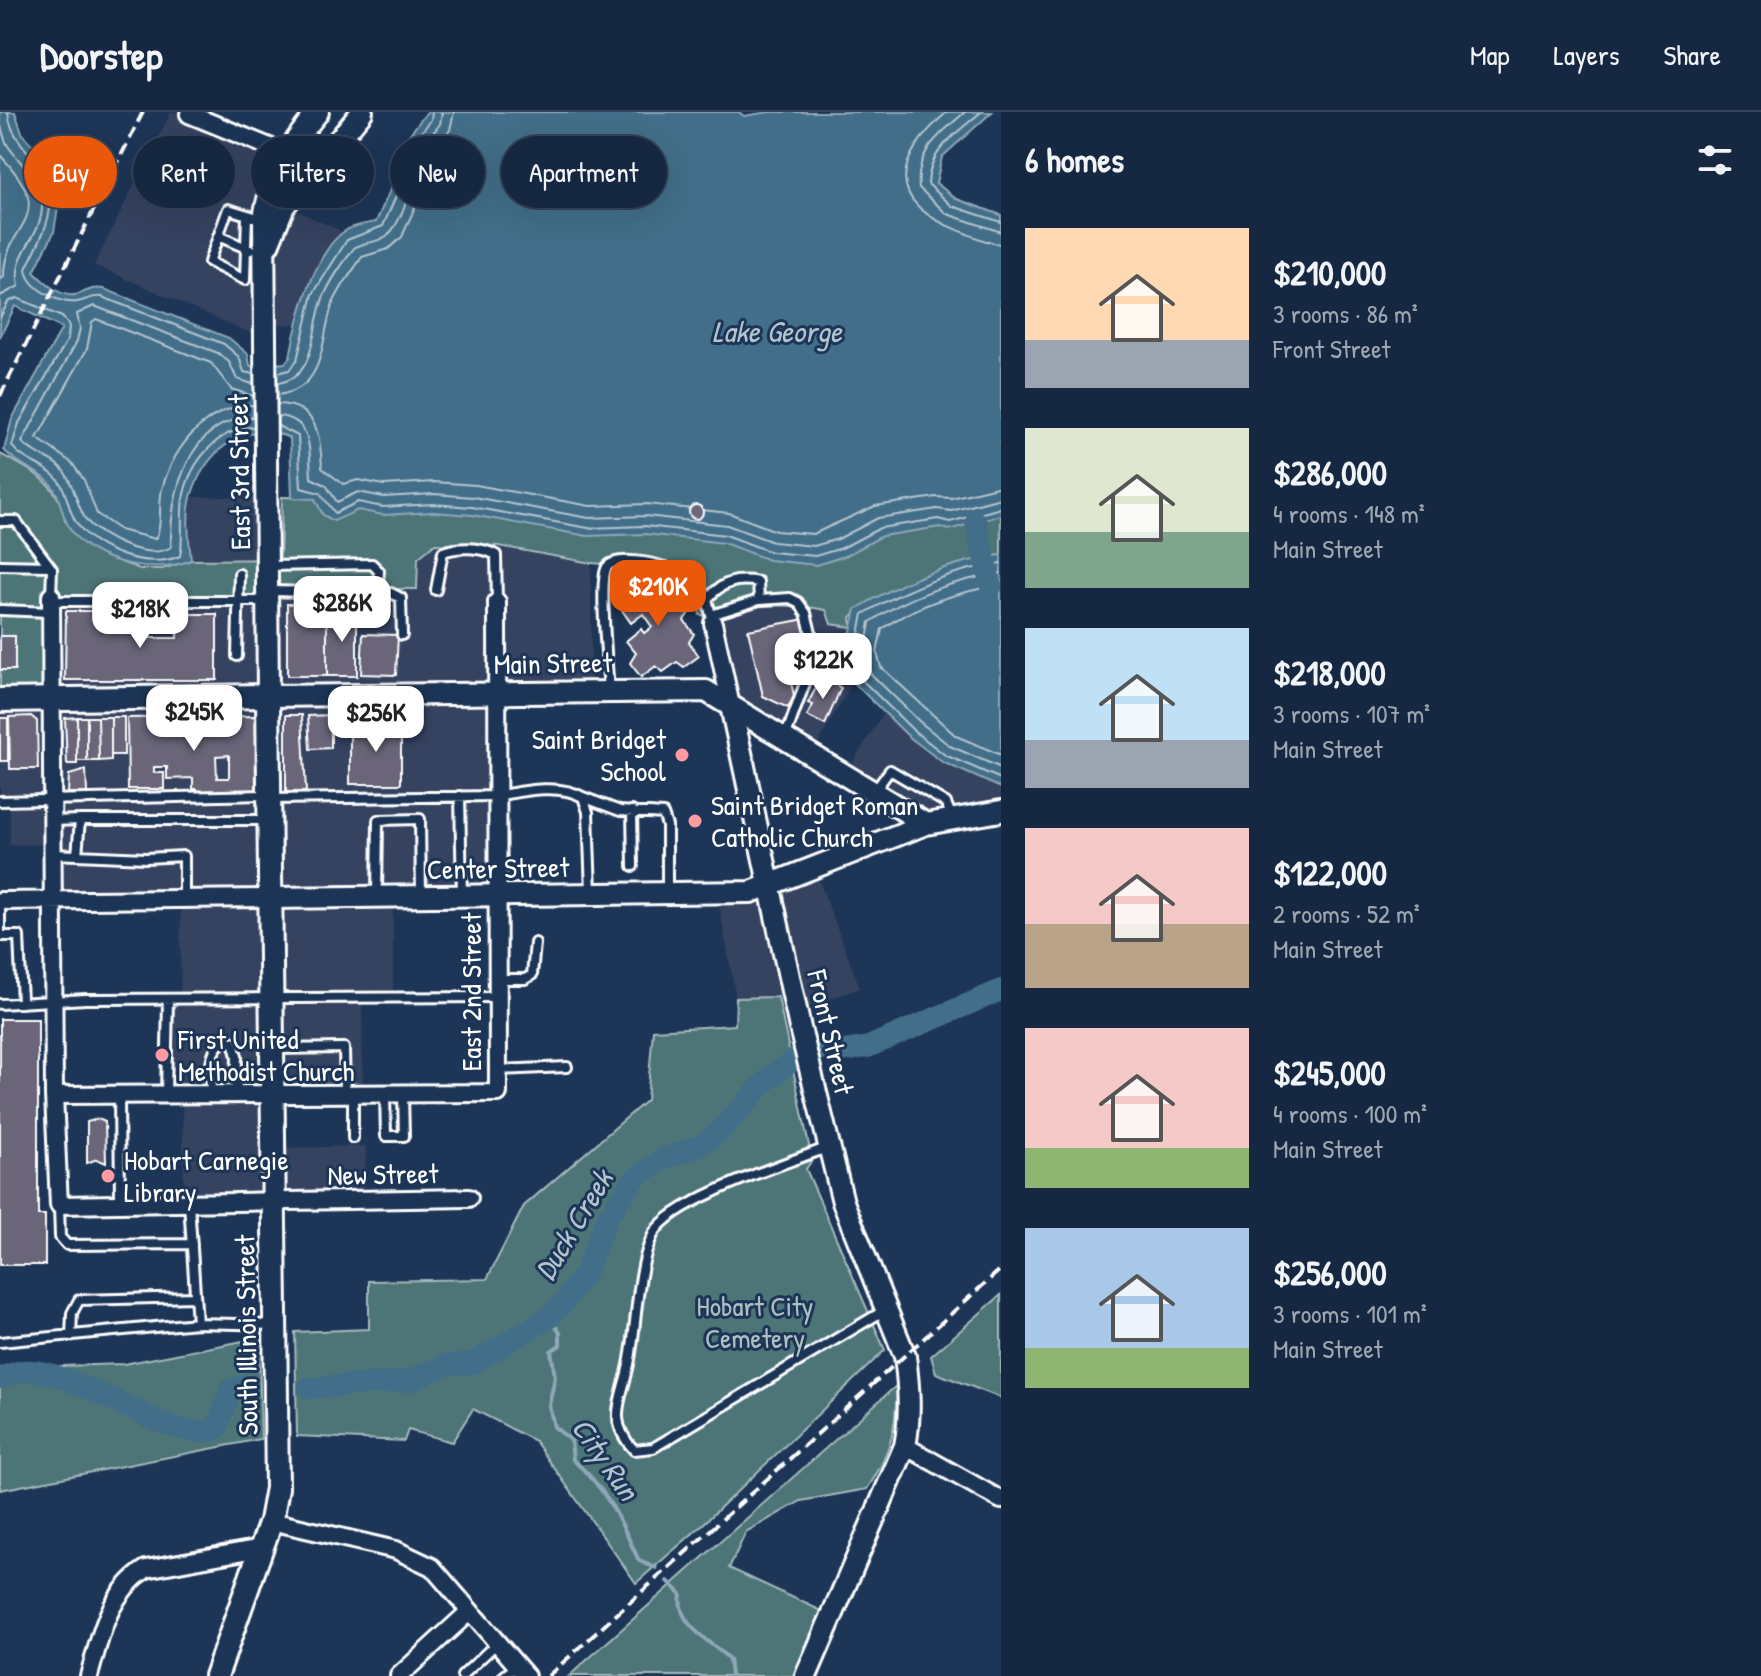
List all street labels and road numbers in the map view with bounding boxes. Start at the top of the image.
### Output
street label: East 3rd Street [219,393,259,550]
street label: Main Street [494,643,613,683]
street label: Center Street [427,848,570,888]
street label: East 2nd Street [452,912,490,1071]
street label: Front Street [798,965,864,1098]
street label: New Street [327,1154,439,1194]
street label: South Illinois Street [225,1234,267,1436]

